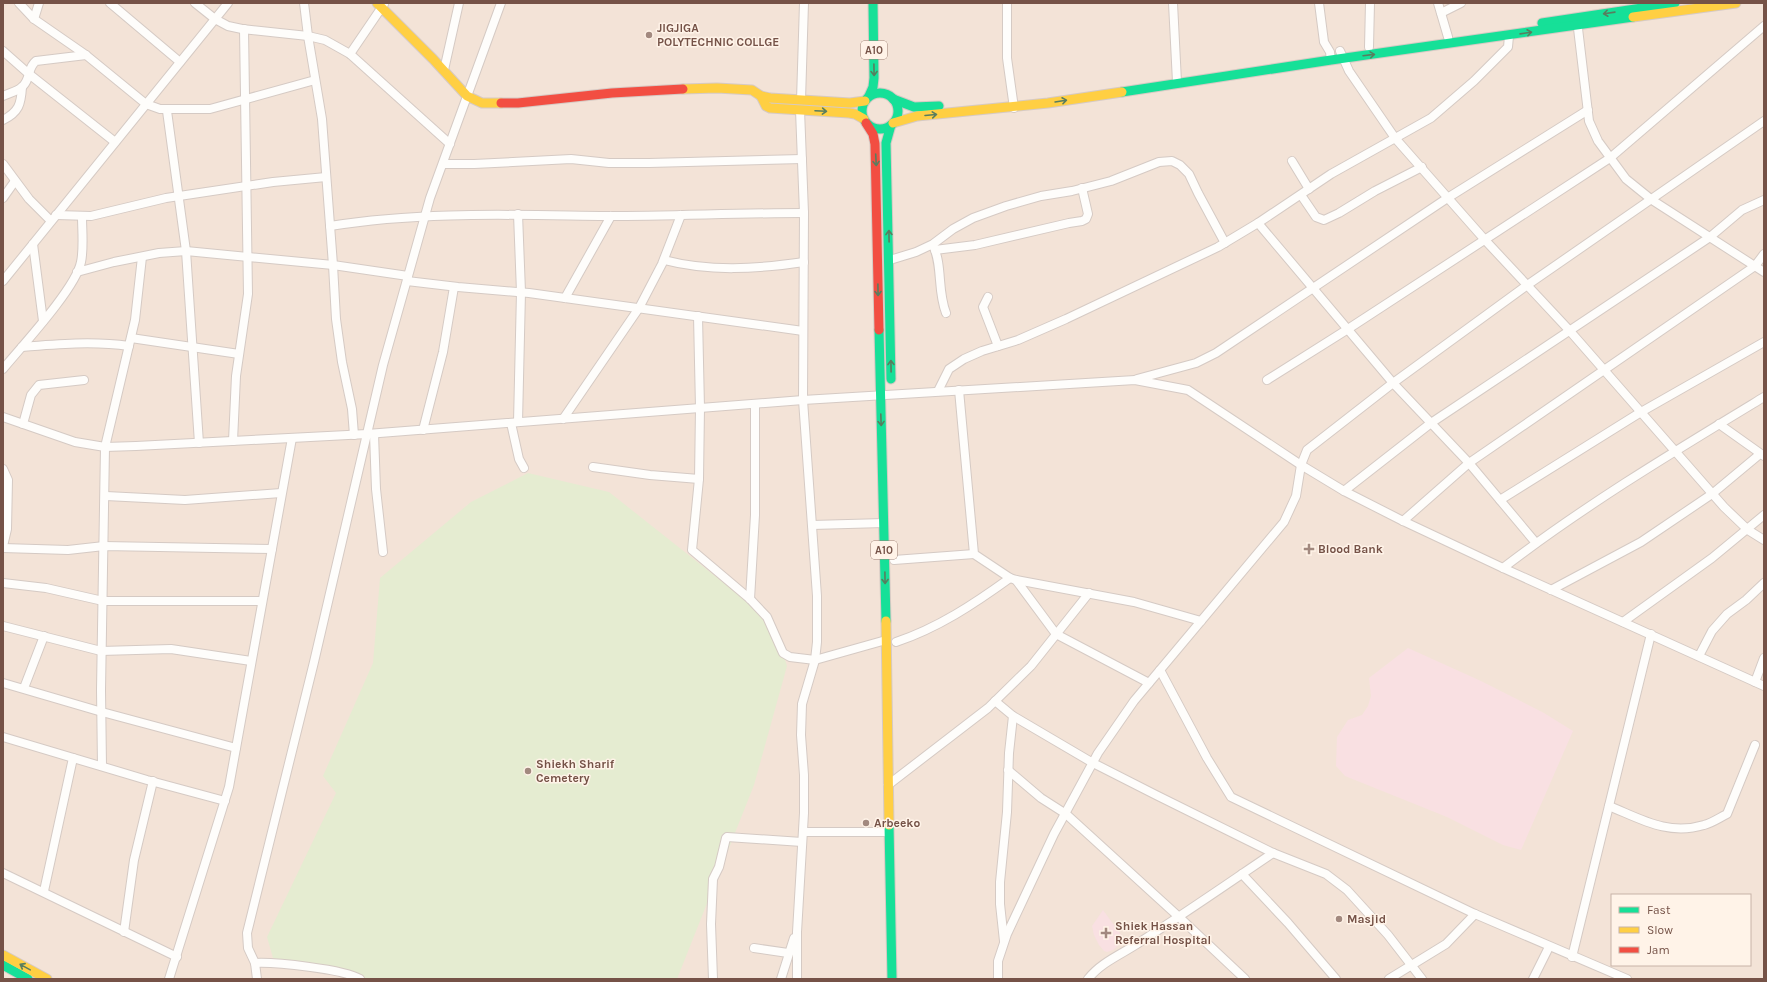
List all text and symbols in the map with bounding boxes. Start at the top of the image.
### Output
one-way arrow [1603,9,1616,17]
place label: JIGJIGA POLYTECHNIC COLLGE [657,21,779,49]
one-way arrow [1519,29,1532,37]
marker: JIGJIGA POLYTECHNIC COLLGE [644,30,654,40]
road number: A10 [861,41,887,59]
one-way arrow [1362,51,1375,59]
one-way arrow [870,63,878,76]
one-way arrow [1054,97,1067,105]
one-way arrow [814,108,827,115]
one-way arrow [924,111,937,119]
one-way arrow [872,153,879,166]
one-way arrow [885,230,893,243]
one-way arrow [875,283,882,296]
one-way arrow [887,360,895,373]
one-way arrow [877,413,885,426]
road number: A10 [871,541,897,559]
place label: Blood Bank [1318,542,1383,556]
marker: Blood Bank [1303,543,1315,555]
one-way arrow [881,571,889,584]
place label: Shiekh Sharif Cemetery [536,757,615,785]
marker: Shiekh Sharif Cemetery [523,766,533,776]
place label: Arbeeko [874,816,920,830]
marker: Arbeeko [861,818,871,828]
legend [1611,894,1751,966]
text: Fast [1647,903,1671,917]
place label: Masjid [1347,912,1386,926]
marker: Masjid [1334,914,1344,924]
place label: Shiek Hassan Referral Hospital [1115,919,1211,947]
text: Slow [1647,923,1673,937]
marker: Shiek Hassan Referral Hospital [1100,927,1112,939]
text: Jam [1647,943,1670,957]
one-way arrow [19,963,31,970]

